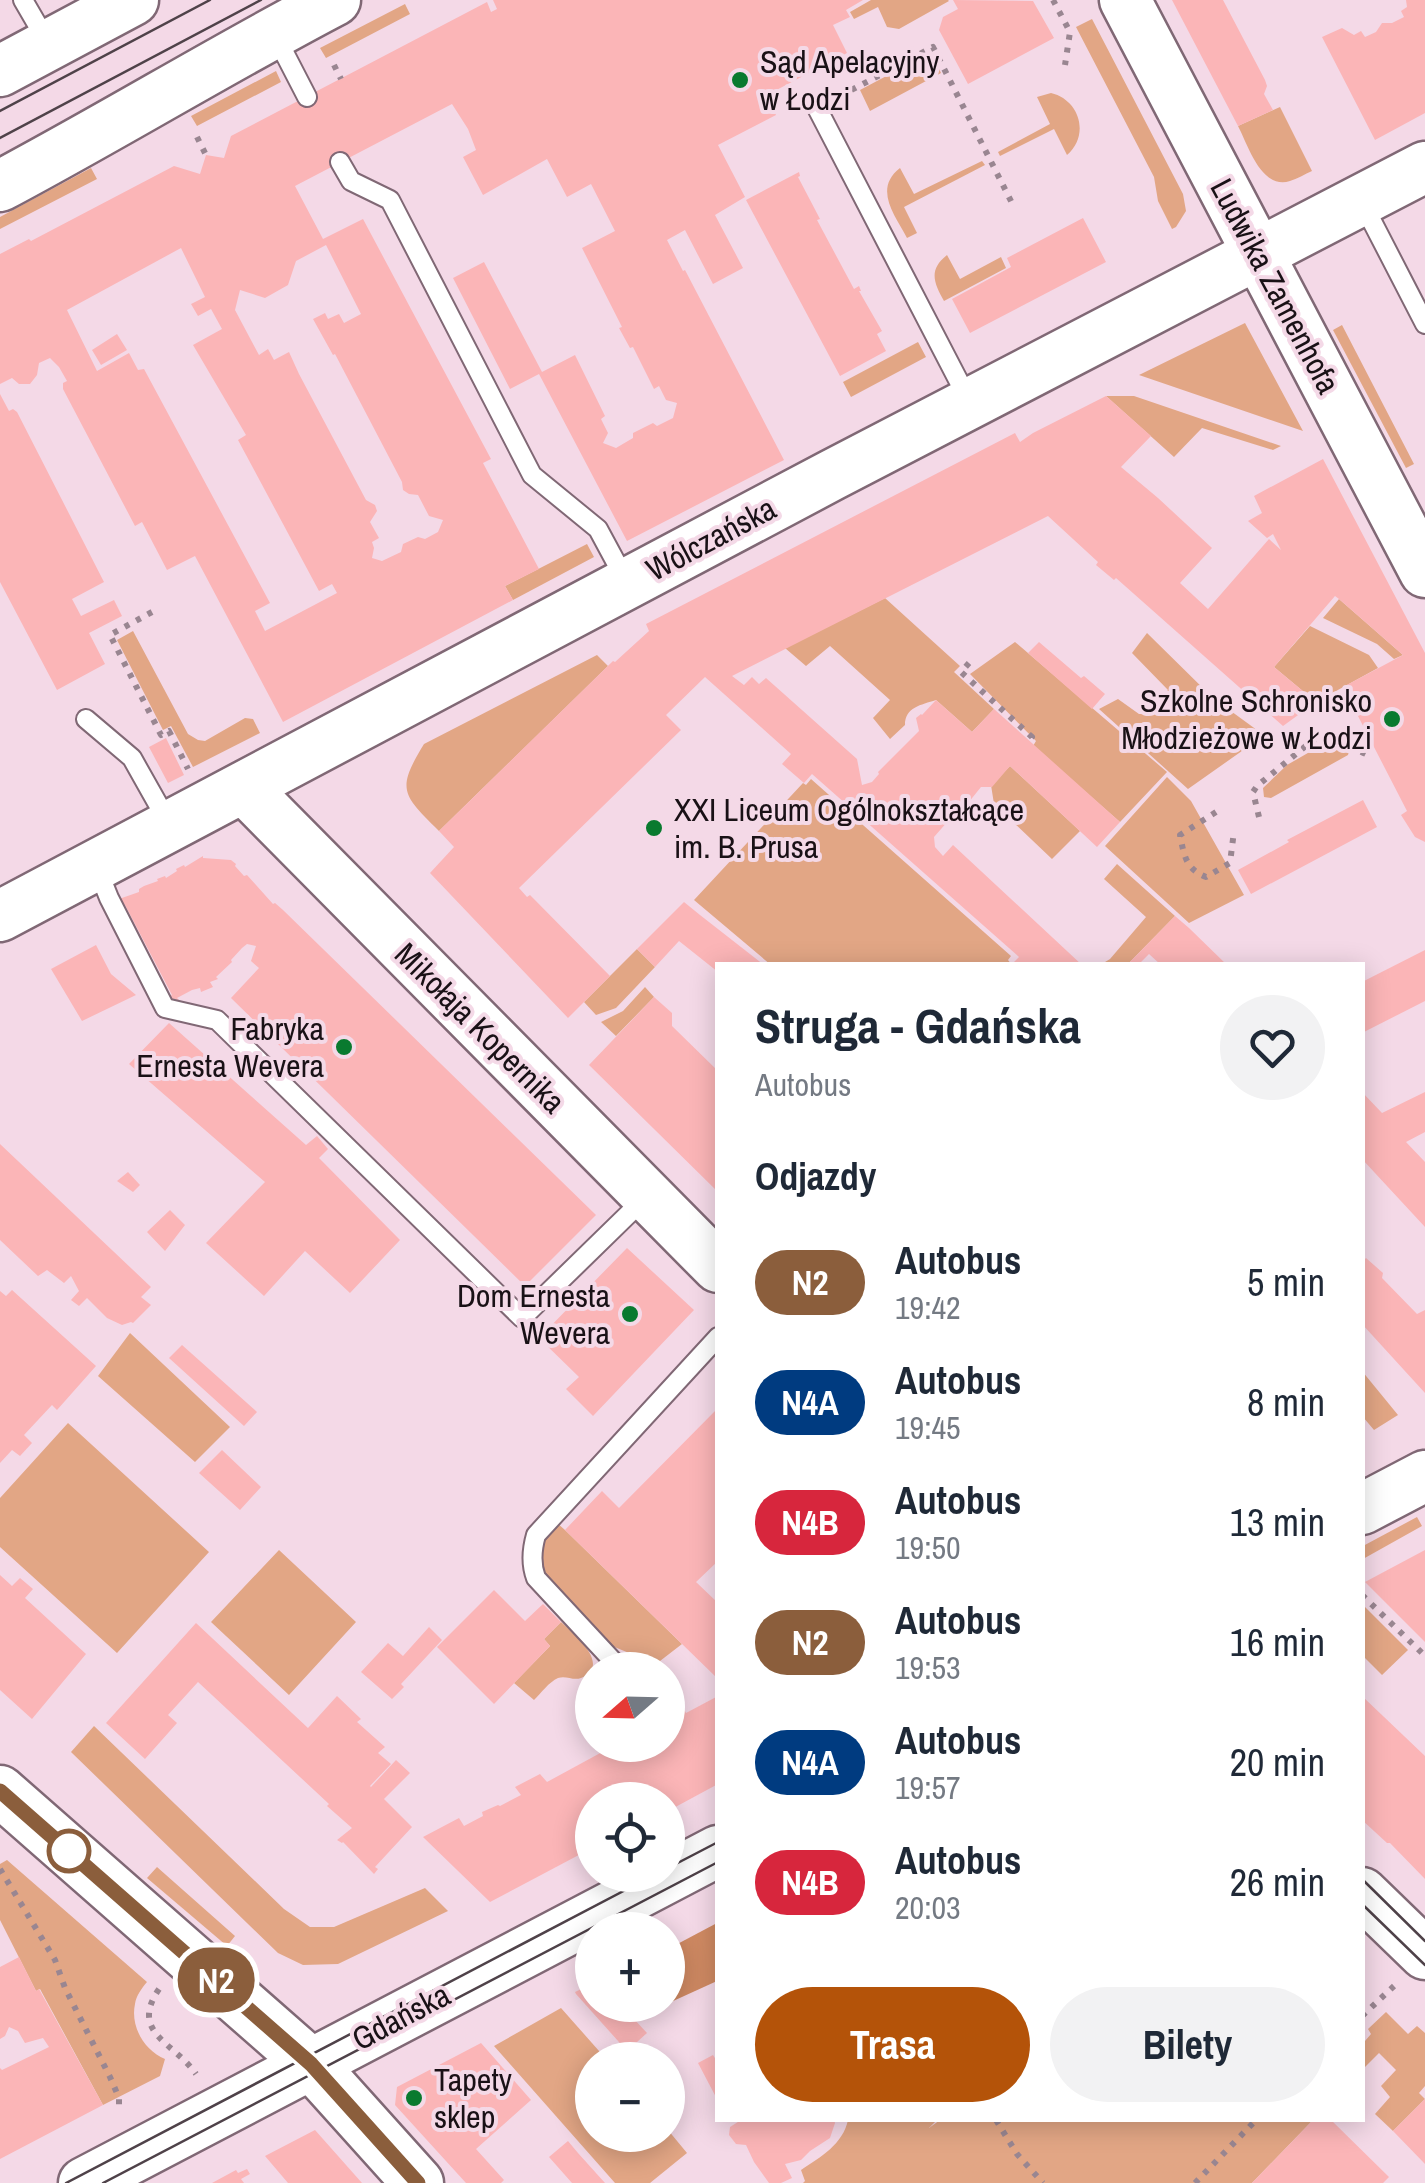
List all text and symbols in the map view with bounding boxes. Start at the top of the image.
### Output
place label: Sąd Apelacyjny w Łodzi [760,40,939,120]
marker: Sąd Apelacyjny w Łodzi [729,69,751,91]
street label: Ludwika Zamenhofa [1201,171,1350,401]
street label: Wólczańska [638,486,783,591]
place label: Szkolne Schronisko Młodzieżowe w Łodzi [1121,679,1372,759]
marker: Szkolne Schronisko Młodzieżowe w Łodzi [1381,708,1403,730]
place label: XXI Liceum Ogólnokształcące im. B. Prusa [674,788,1024,868]
marker: XXI Liceum Ogólnokształcące im. B. Prusa [643,817,665,839]
street label: Mikołaja Kopernika [386,933,575,1123]
text: Struga - Gdańska [755,993,1081,1058]
button: heart [1220,995,1325,1100]
place label: Fabryka Ernesta Wevera [136,1007,324,1087]
marker: Fabryka Ernesta Wevera [333,1036,355,1058]
text: Autobus [755,1063,851,1106]
text: Odjazdy [755,1151,876,1202]
text: Autobus [895,1235,1021,1286]
text: 5 min [1247,1257,1325,1308]
text: N2 [792,1259,828,1306]
place label: Dom Ernesta Wevera [457,1274,610,1354]
text: 19:42 [895,1286,961,1329]
marker: Dom Ernesta Wevera [619,1303,641,1325]
text: Autobus [895,1355,1021,1406]
text: 8 min [1247,1377,1325,1428]
text: N4A [781,1379,839,1426]
text: 19:45 [895,1406,961,1449]
text: Autobus [895,1475,1021,1526]
text: 13 min [1230,1497,1325,1548]
text: N4B [781,1499,839,1546]
text: 19:50 [895,1526,961,1569]
text: Autobus [895,1595,1021,1646]
text: 16 min [1230,1617,1325,1668]
text: N2 [792,1619,828,1666]
text: 19:53 [895,1646,961,1689]
north arrow [575,1652,685,1762]
map controls [575,1652,685,2152]
text: Autobus [895,1715,1021,1766]
text: 20 min [1230,1737,1325,1788]
text: N4A [781,1739,839,1786]
text: 19:57 [895,1766,961,1809]
button: locate [575,1782,685,1892]
unlabelled marker [48,1830,90,1872]
text: Autobus [895,1835,1021,1886]
text: 26 min [1230,1857,1325,1908]
text: N4B [781,1859,839,1906]
text: 20:03 [895,1886,961,1929]
button: + [575,1912,685,2022]
line badge: N2 [171,1948,261,2012]
text: N2 [198,1957,234,2004]
street label: Gdańska [344,1973,458,2060]
button: Trasa [755,1987,1030,2102]
button: Bilety [1050,1987,1325,2102]
button: − [575,2042,685,2152]
place label: Tapety sklep [434,2058,512,2138]
marker: Tapety sklep [403,2087,425,2109]

